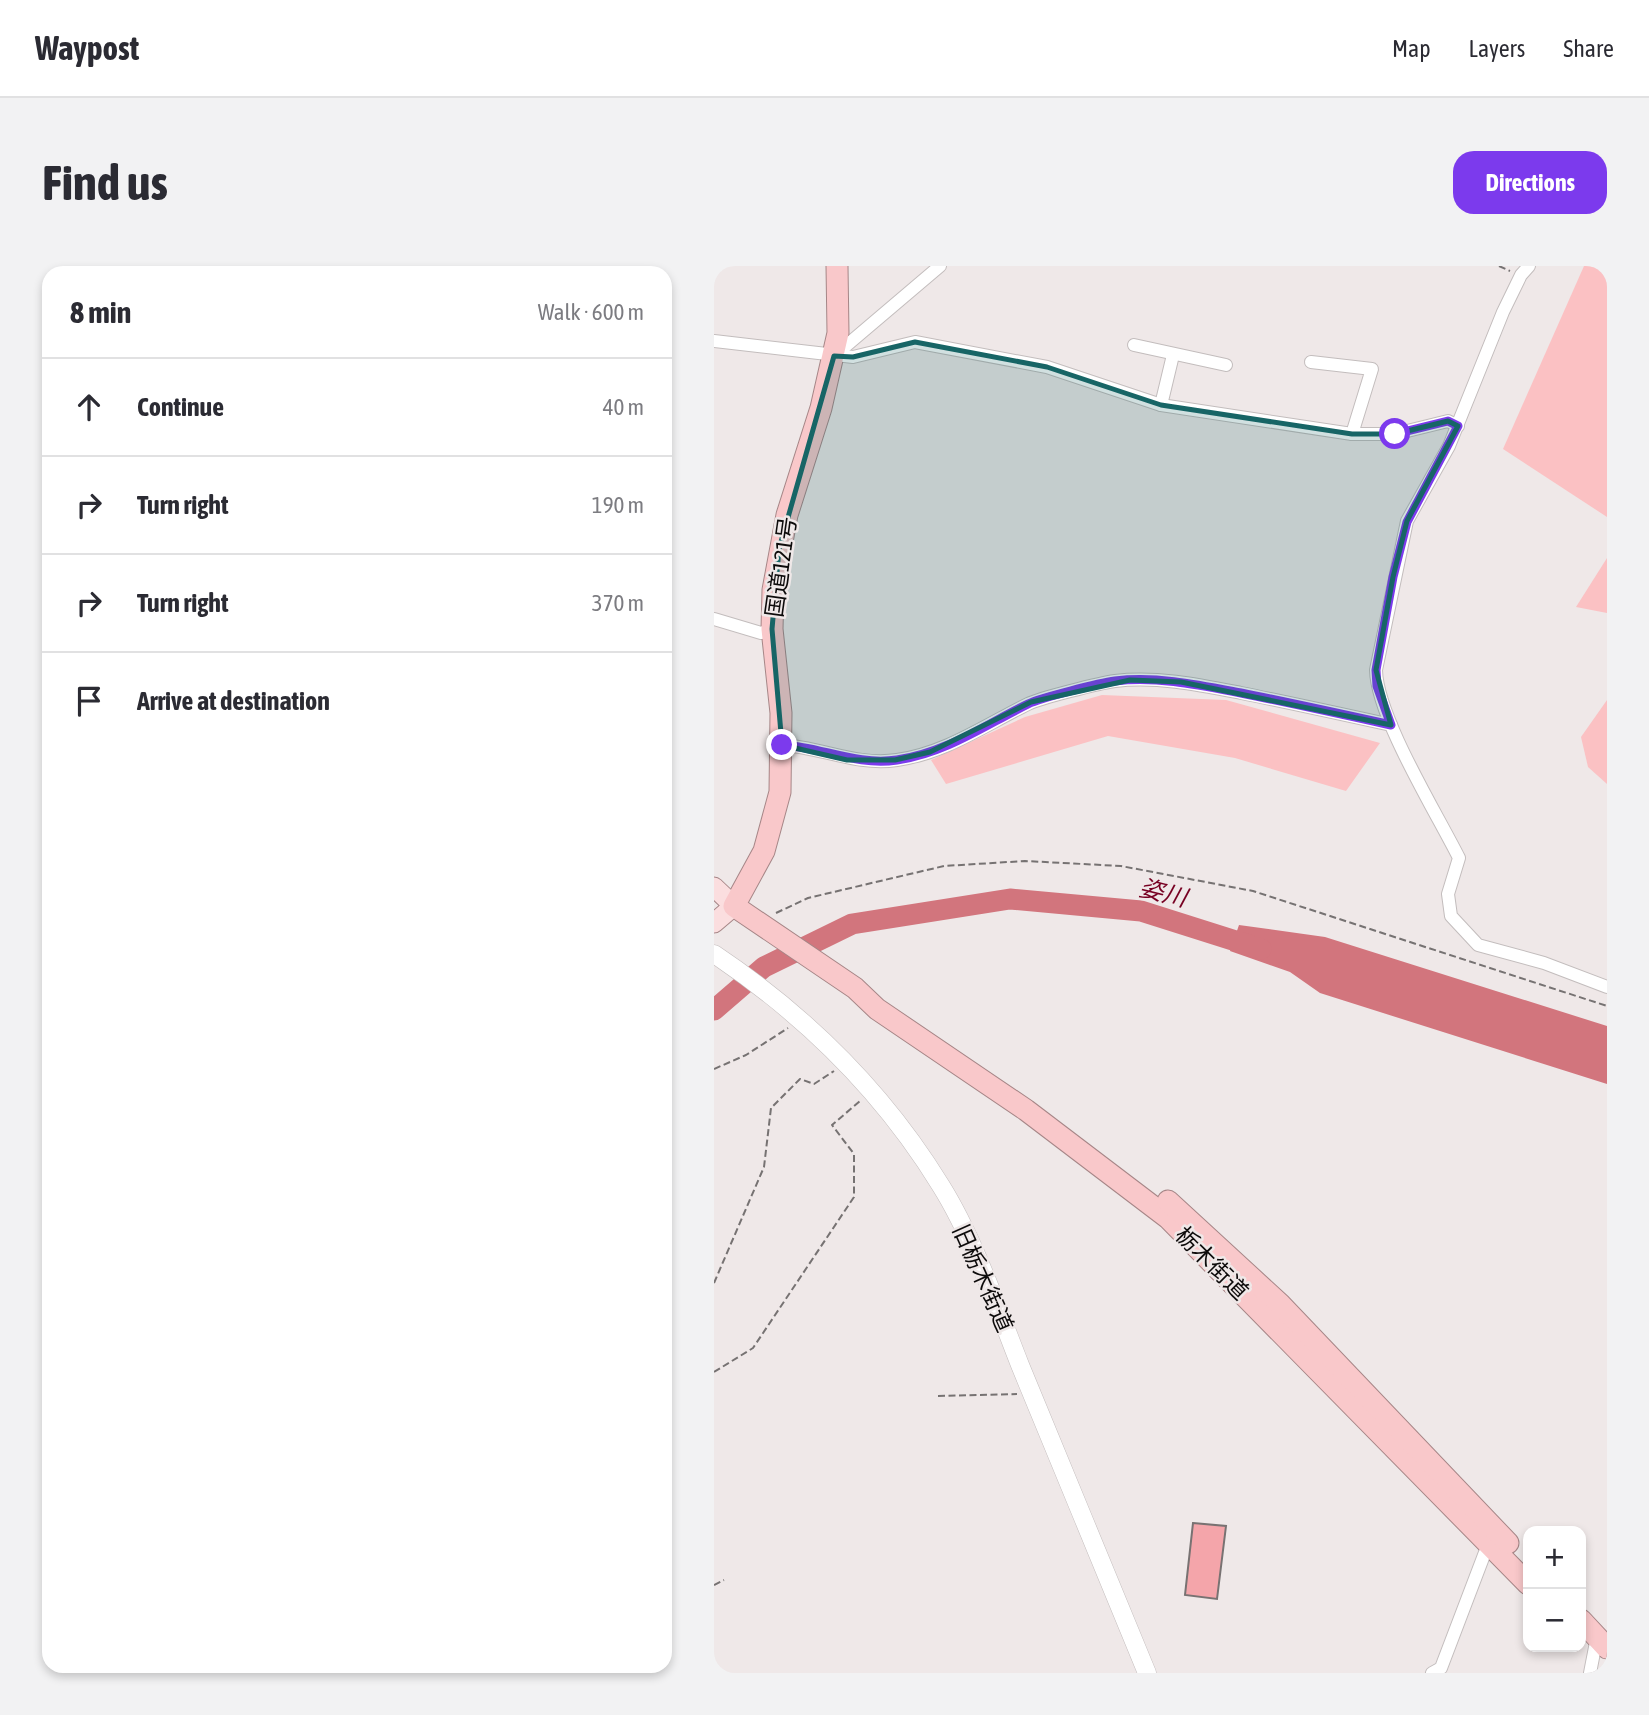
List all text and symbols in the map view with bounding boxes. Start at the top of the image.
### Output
text: Waypost [35,29,139,67]
text: Map [1392,35,1431,62]
text: Layers [1469,35,1525,62]
text: Share [1563,35,1614,62]
button: Directions [1453,151,1607,214]
text: Find us [42,154,168,210]
text: 8 min [70,295,131,329]
text: Walk · 600 m [538,299,644,325]
icon: ahead [70,388,108,426]
text: Continue [137,392,224,422]
text: 40 m [603,394,644,420]
route start [1379,418,1410,449]
icon: right [70,486,108,524]
text: Turn right [137,490,228,520]
text: 190 m [592,492,644,518]
street label: 国道121号 [761,515,801,619]
icon: right [70,584,108,622]
text: Turn right [137,588,228,618]
text: 370 m [592,590,644,616]
icon: arrive [70,682,108,720]
text: Arrive at destination [137,686,330,716]
route end [766,729,797,760]
water label: 姿川 [1137,874,1193,912]
street label: 旧栃木街道 [948,1220,1018,1336]
street label: 栃木街道 [1170,1221,1254,1305]
map controls [1523,1526,1586,1652]
button: + [1523,1526,1586,1589]
button: − [1523,1589,1586,1652]

